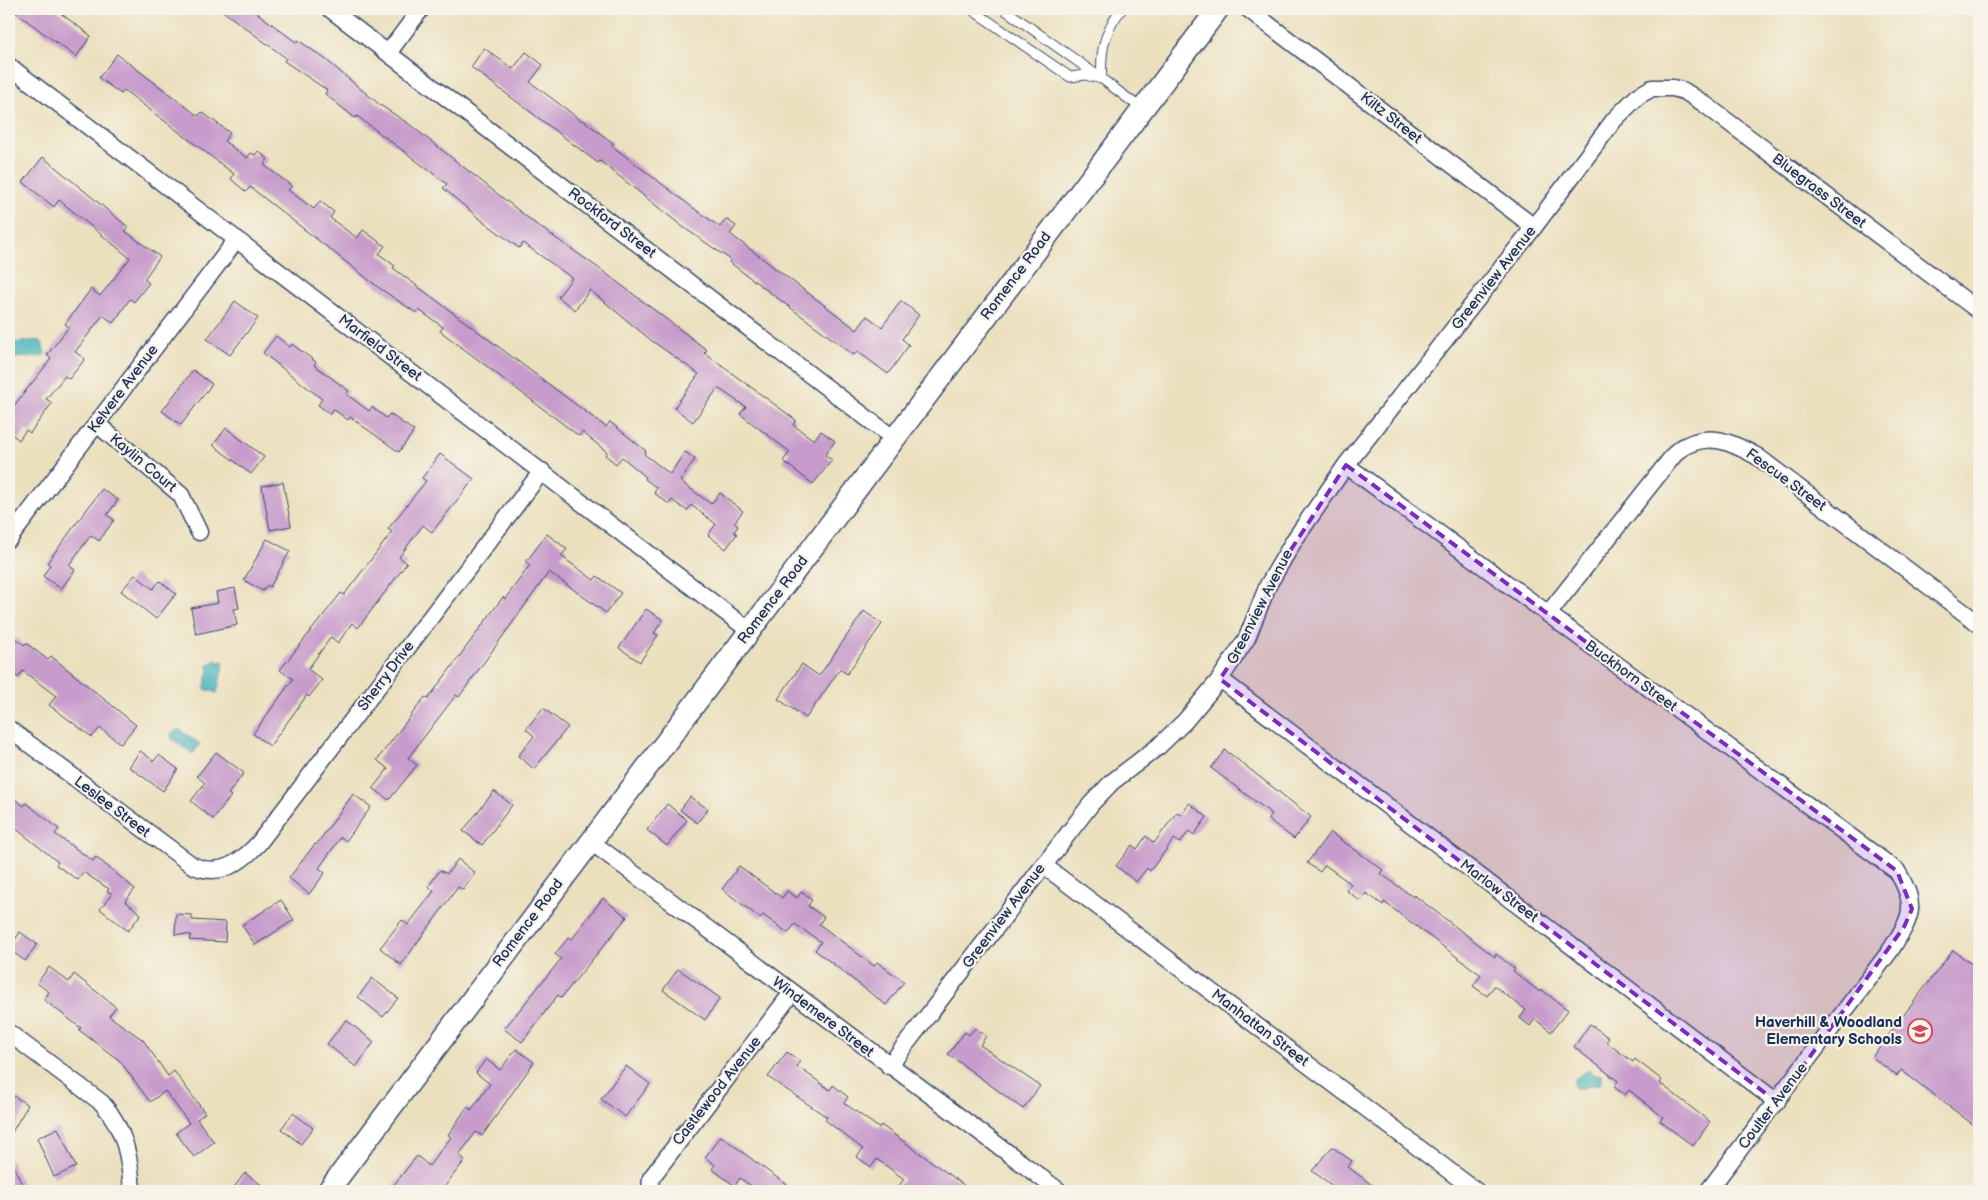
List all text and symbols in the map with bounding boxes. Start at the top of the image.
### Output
street label: Kiltz Street [1356,88,1426,148]
street label: Bluegrass Street [1768,149,1870,233]
street label: Rockford Street [564,184,660,263]
street label: Greenview Avenue [1448,222,1541,334]
street label: Romence Road [976,228,1056,324]
street label: Marfield Street [334,310,426,386]
street label: Kelvere Avenue [83,341,163,437]
street label: Kaylin Court [106,429,181,497]
street label: Fescue Street [1742,444,1830,516]
street label: Greenview Avenue [1223,546,1297,668]
street label: Romence Road [733,552,813,648]
street label: Buckhorn Street [1581,636,1681,716]
street label: Sherry Drive [353,637,419,715]
street label: Leslee Street [70,772,154,842]
street label: Marlow Street [1456,855,1542,927]
street label: Greenview Avenue [958,860,1050,972]
street label: Romence Road [488,875,568,971]
street label: Windemere Street [768,973,878,1062]
street label: Manhattan Street [1207,985,1313,1071]
place label: Haverhill & Woodland Elementary Schools [1755,1013,1902,1049]
school or university icon: Haverhill & Woodland Elementary Schools [1907,1018,1933,1044]
street label: Castlewood Avenue [668,1033,766,1149]
street label: Coulter Avenue [1734,1059,1812,1153]

